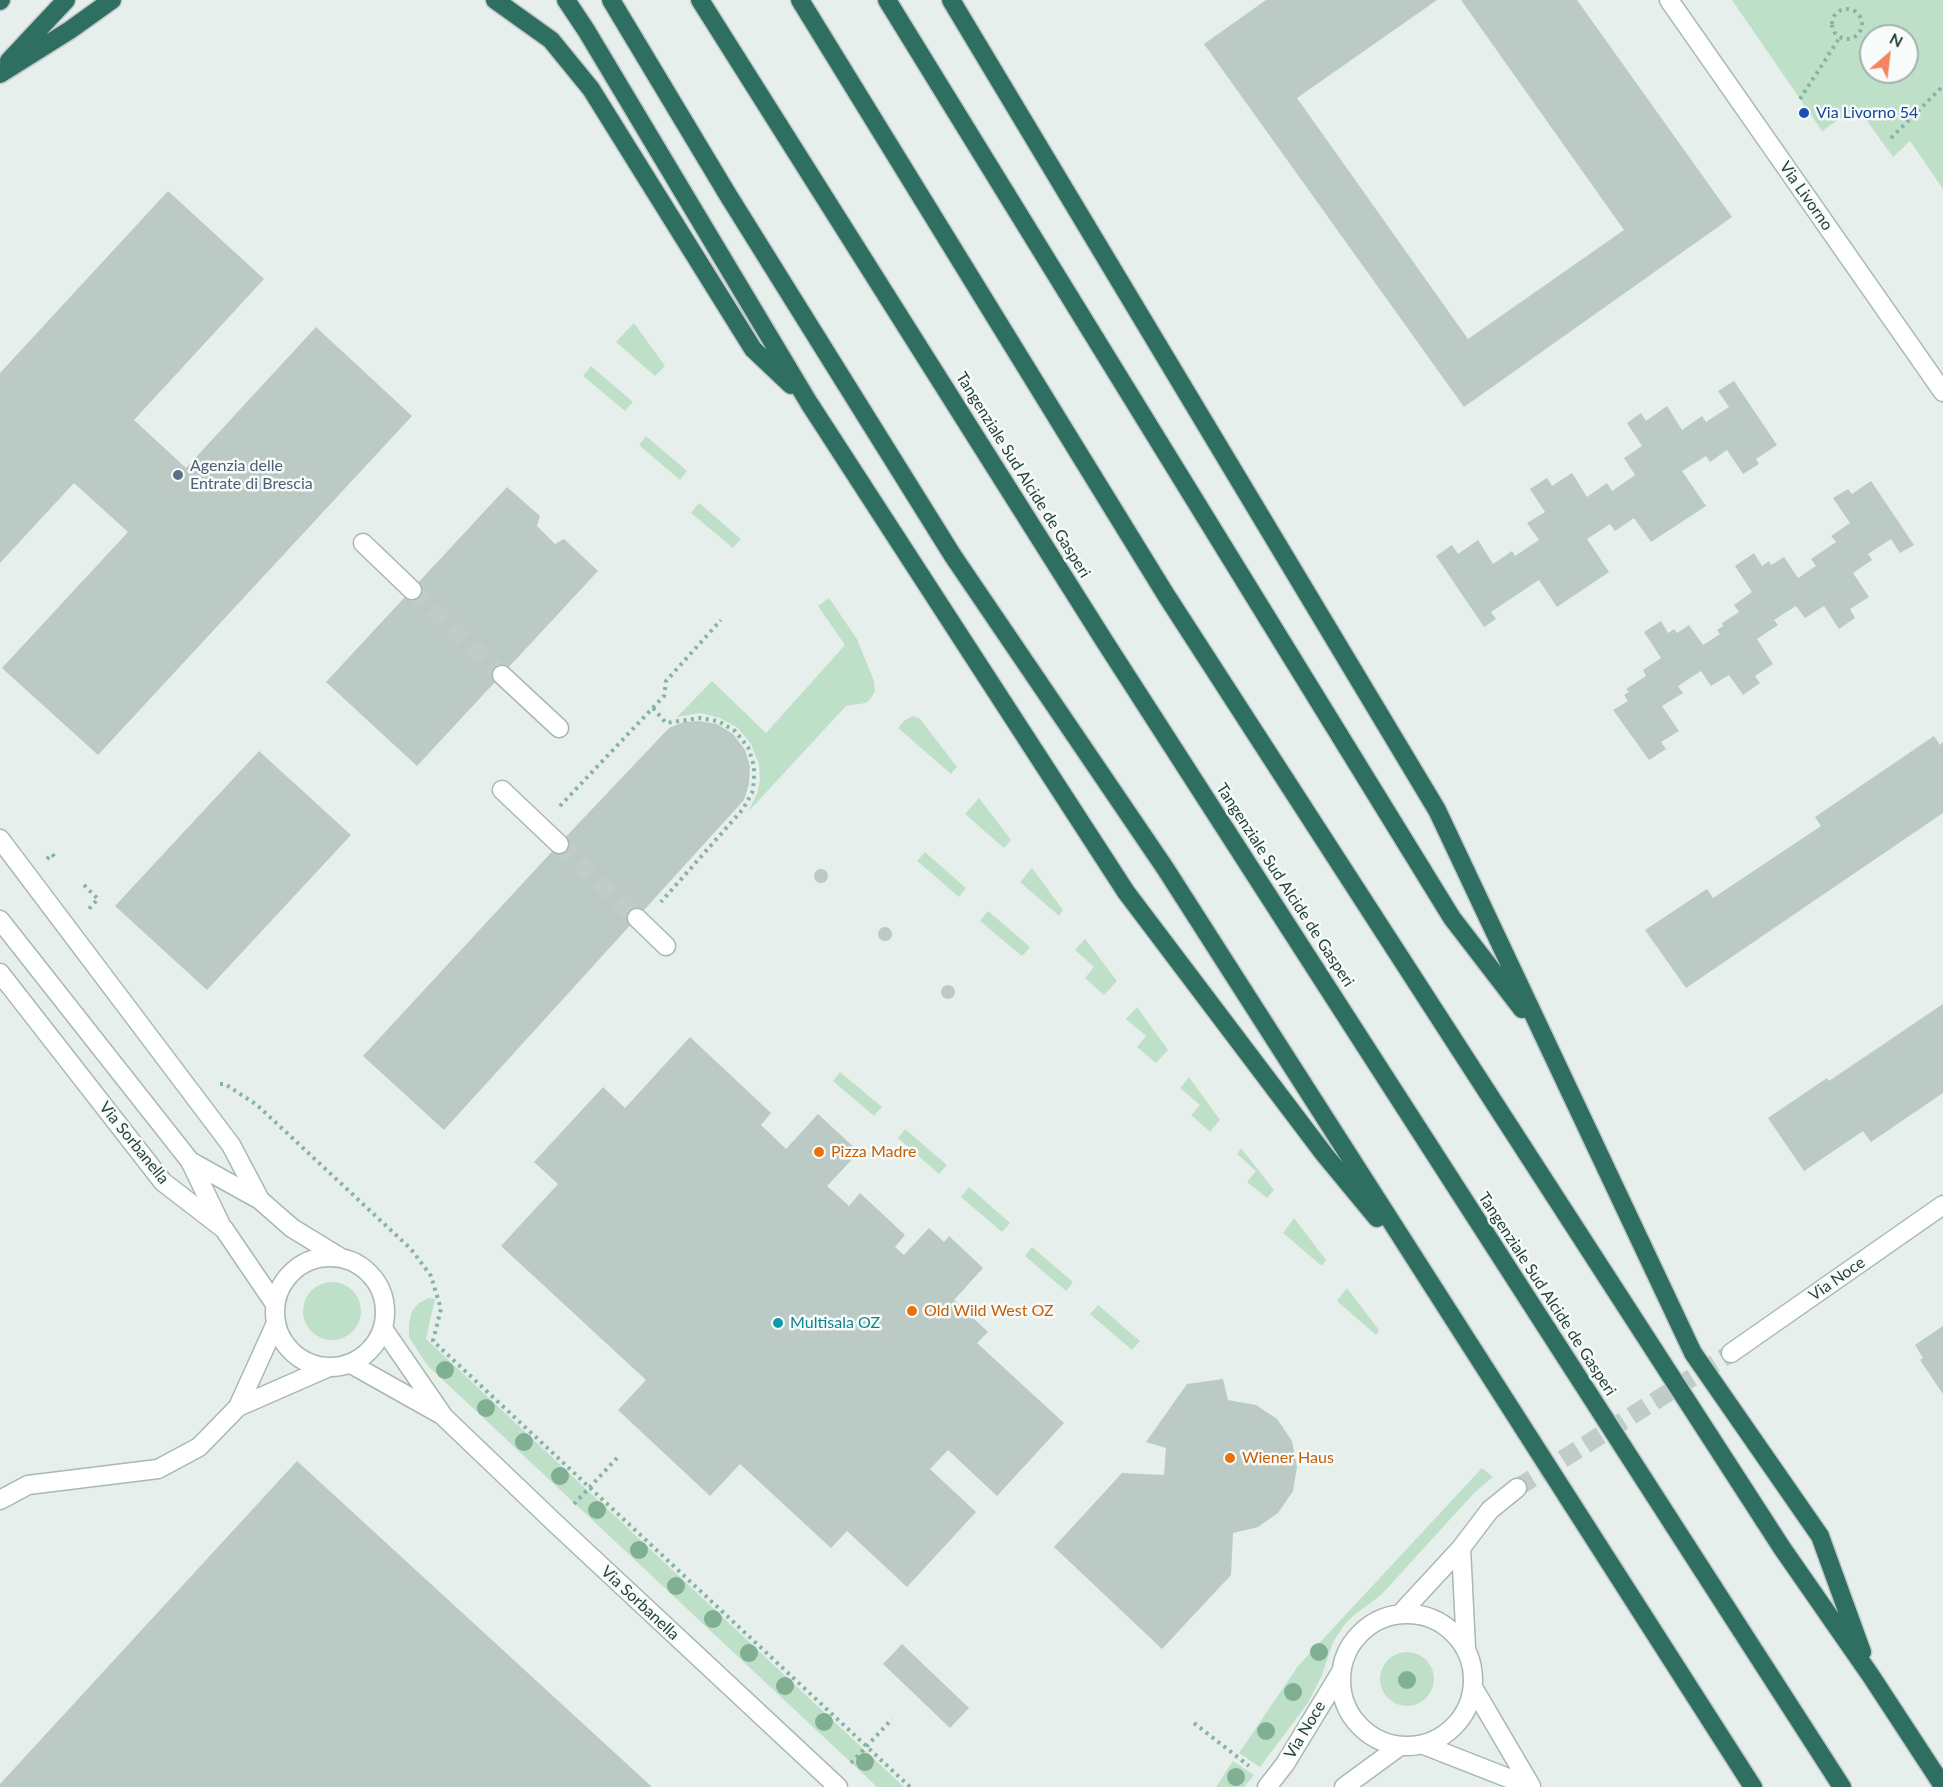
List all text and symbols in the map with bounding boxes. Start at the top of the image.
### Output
north arrow [1859,24,1919,84]
text: N [1887,28,1907,51]
place label: Via Livorno 54 [1816,103,1918,123]
marker: Via Livorno 54 [1797,106,1811,120]
street label: Via Livorno [1775,158,1837,234]
street label: Tangenziale Sud Alcide de Gasperi [952,369,1094,581]
place label: Agenzia delle Entrate di Brescia [190,456,313,494]
marker: Agenzia delle Entrate di Brescia [171,468,185,482]
street label: Tangenziale Sud Alcide de Gasperi [1212,780,1358,990]
street label: Via Sorbanella [95,1098,173,1188]
place label: Pizza Madre [831,1142,916,1162]
marker: Pizza Madre [812,1145,826,1159]
street label: Tangenziale Sud Alcide de Gasperi [1474,1189,1620,1399]
street label: Via Noce [1805,1253,1869,1305]
place label: Old Wild West OZ [924,1301,1054,1321]
marker: Old Wild West OZ [905,1304,919,1318]
place label: Multisala OZ [790,1313,880,1333]
marker: Multisala OZ [771,1316,785,1330]
place label: Wiener Haus [1242,1448,1334,1468]
marker: Wiener Haus [1223,1451,1237,1465]
street label: Via Sorbanella [597,1562,683,1644]
street label: Via Noce [1280,1698,1330,1762]

